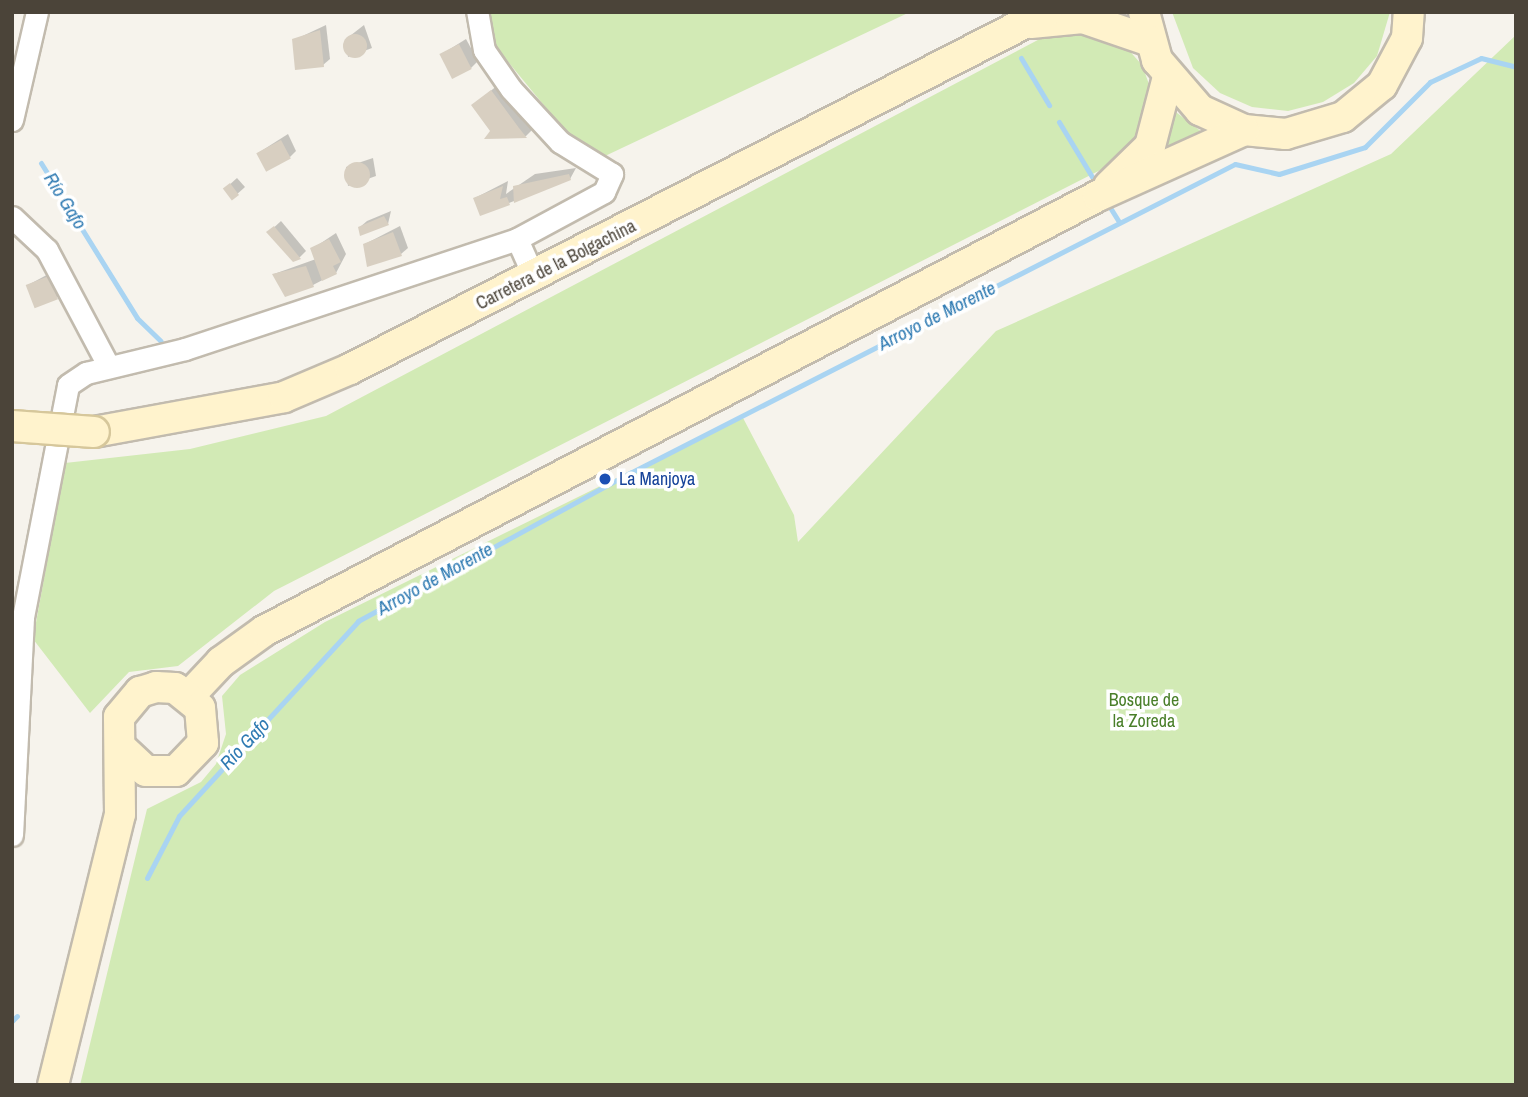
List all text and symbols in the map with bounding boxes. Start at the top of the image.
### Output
water label: Río Gafo [39,169,91,233]
street label: Carretera de la Bolgachina [473,215,639,315]
water label: Arroyo de Morente [874,277,1000,355]
place label: La Manjoya [619,468,695,490]
marker: La Manjoya [597,471,613,487]
water label: Arroyo de Morente [373,538,497,620]
park label: Bosque de la Zoreda [1109,690,1179,732]
water label: Río Gafo [215,713,275,775]

